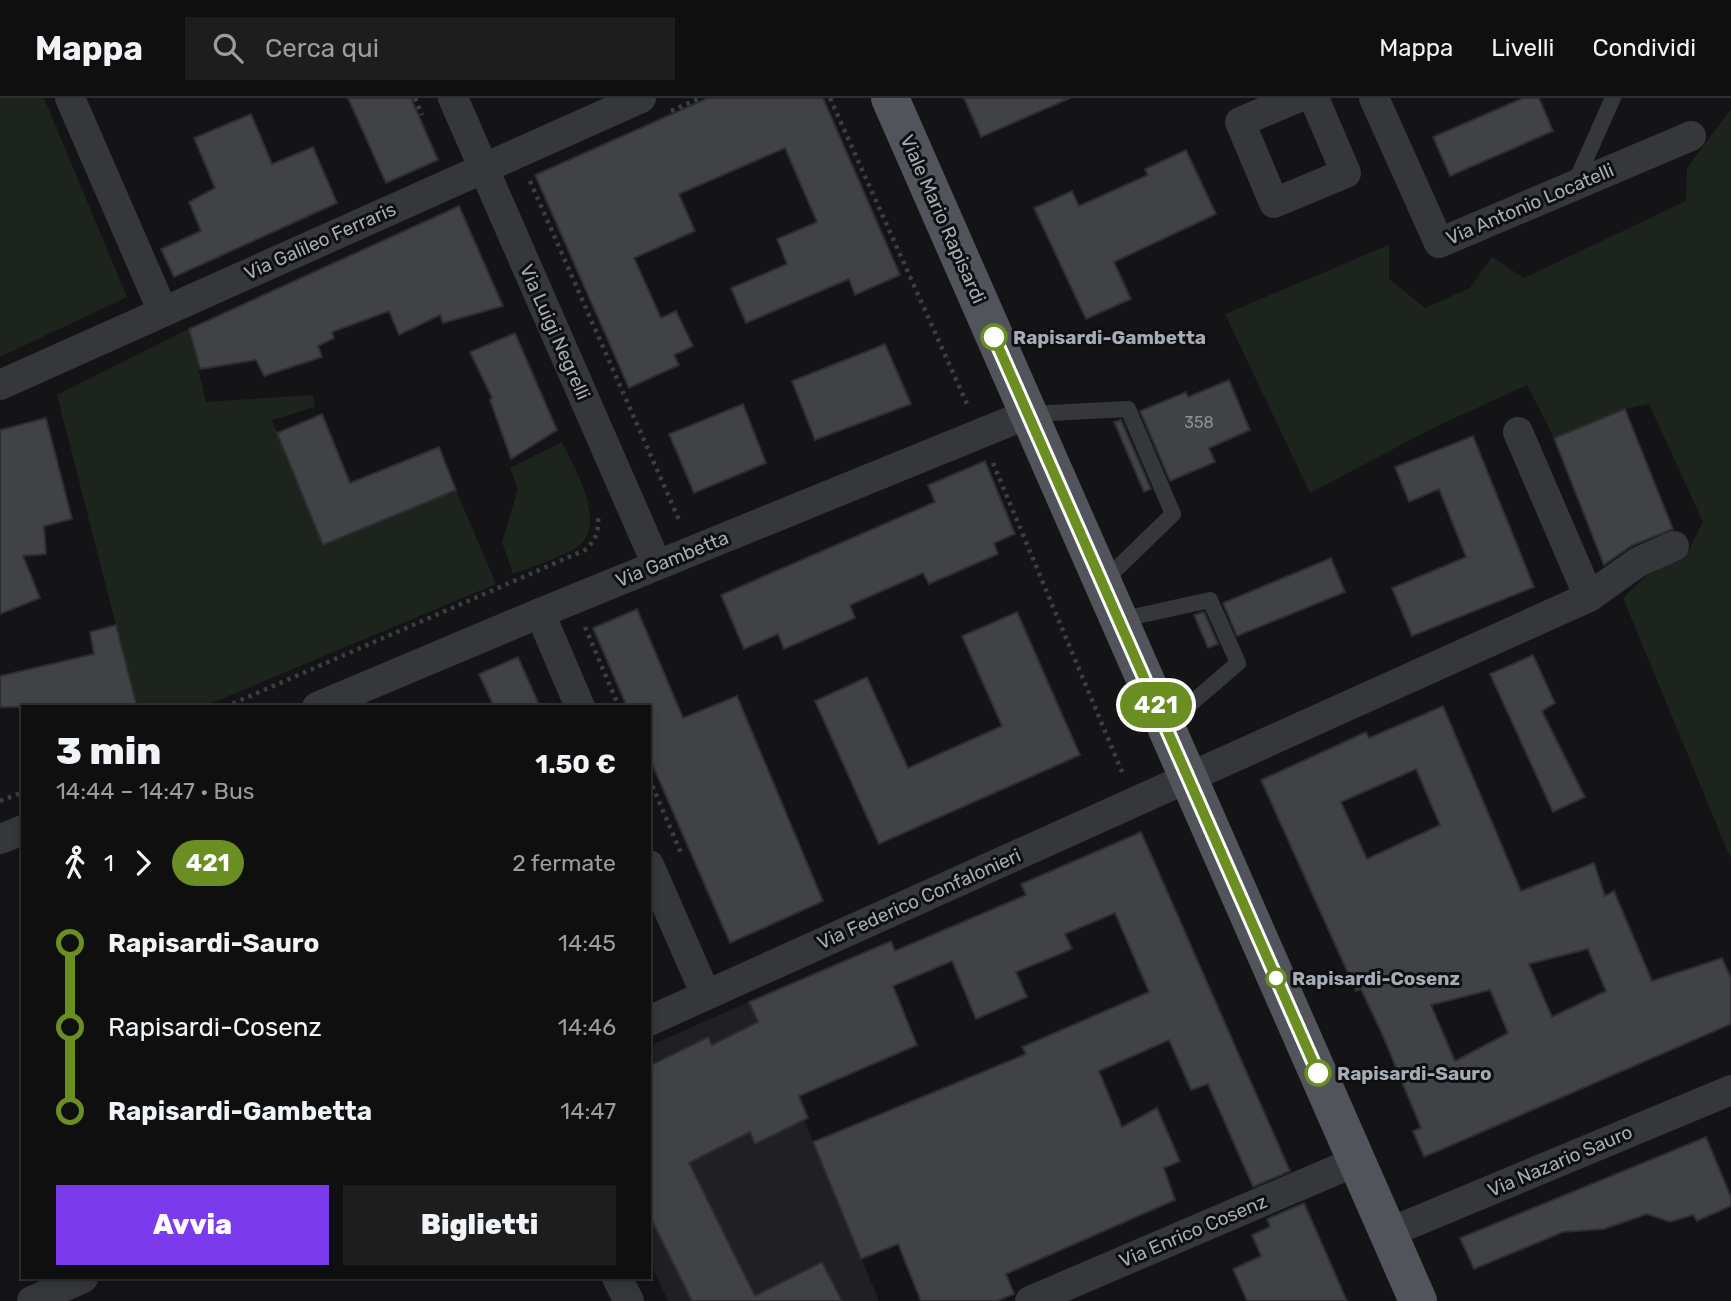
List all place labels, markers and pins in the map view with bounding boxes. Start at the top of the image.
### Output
marker: Rapisardi-Gambetta [981,324,1007,350]
place label: Rapisardi-Gambetta [1013,326,1206,349]
place label: Rapisardi-Cosenz [1292,967,1460,990]
marker: Rapisardi-Cosenz [1266,968,1286,988]
marker: Rapisardi-Sauro [1305,1060,1331,1086]
place label: Rapisardi-Sauro [1337,1062,1492,1085]

